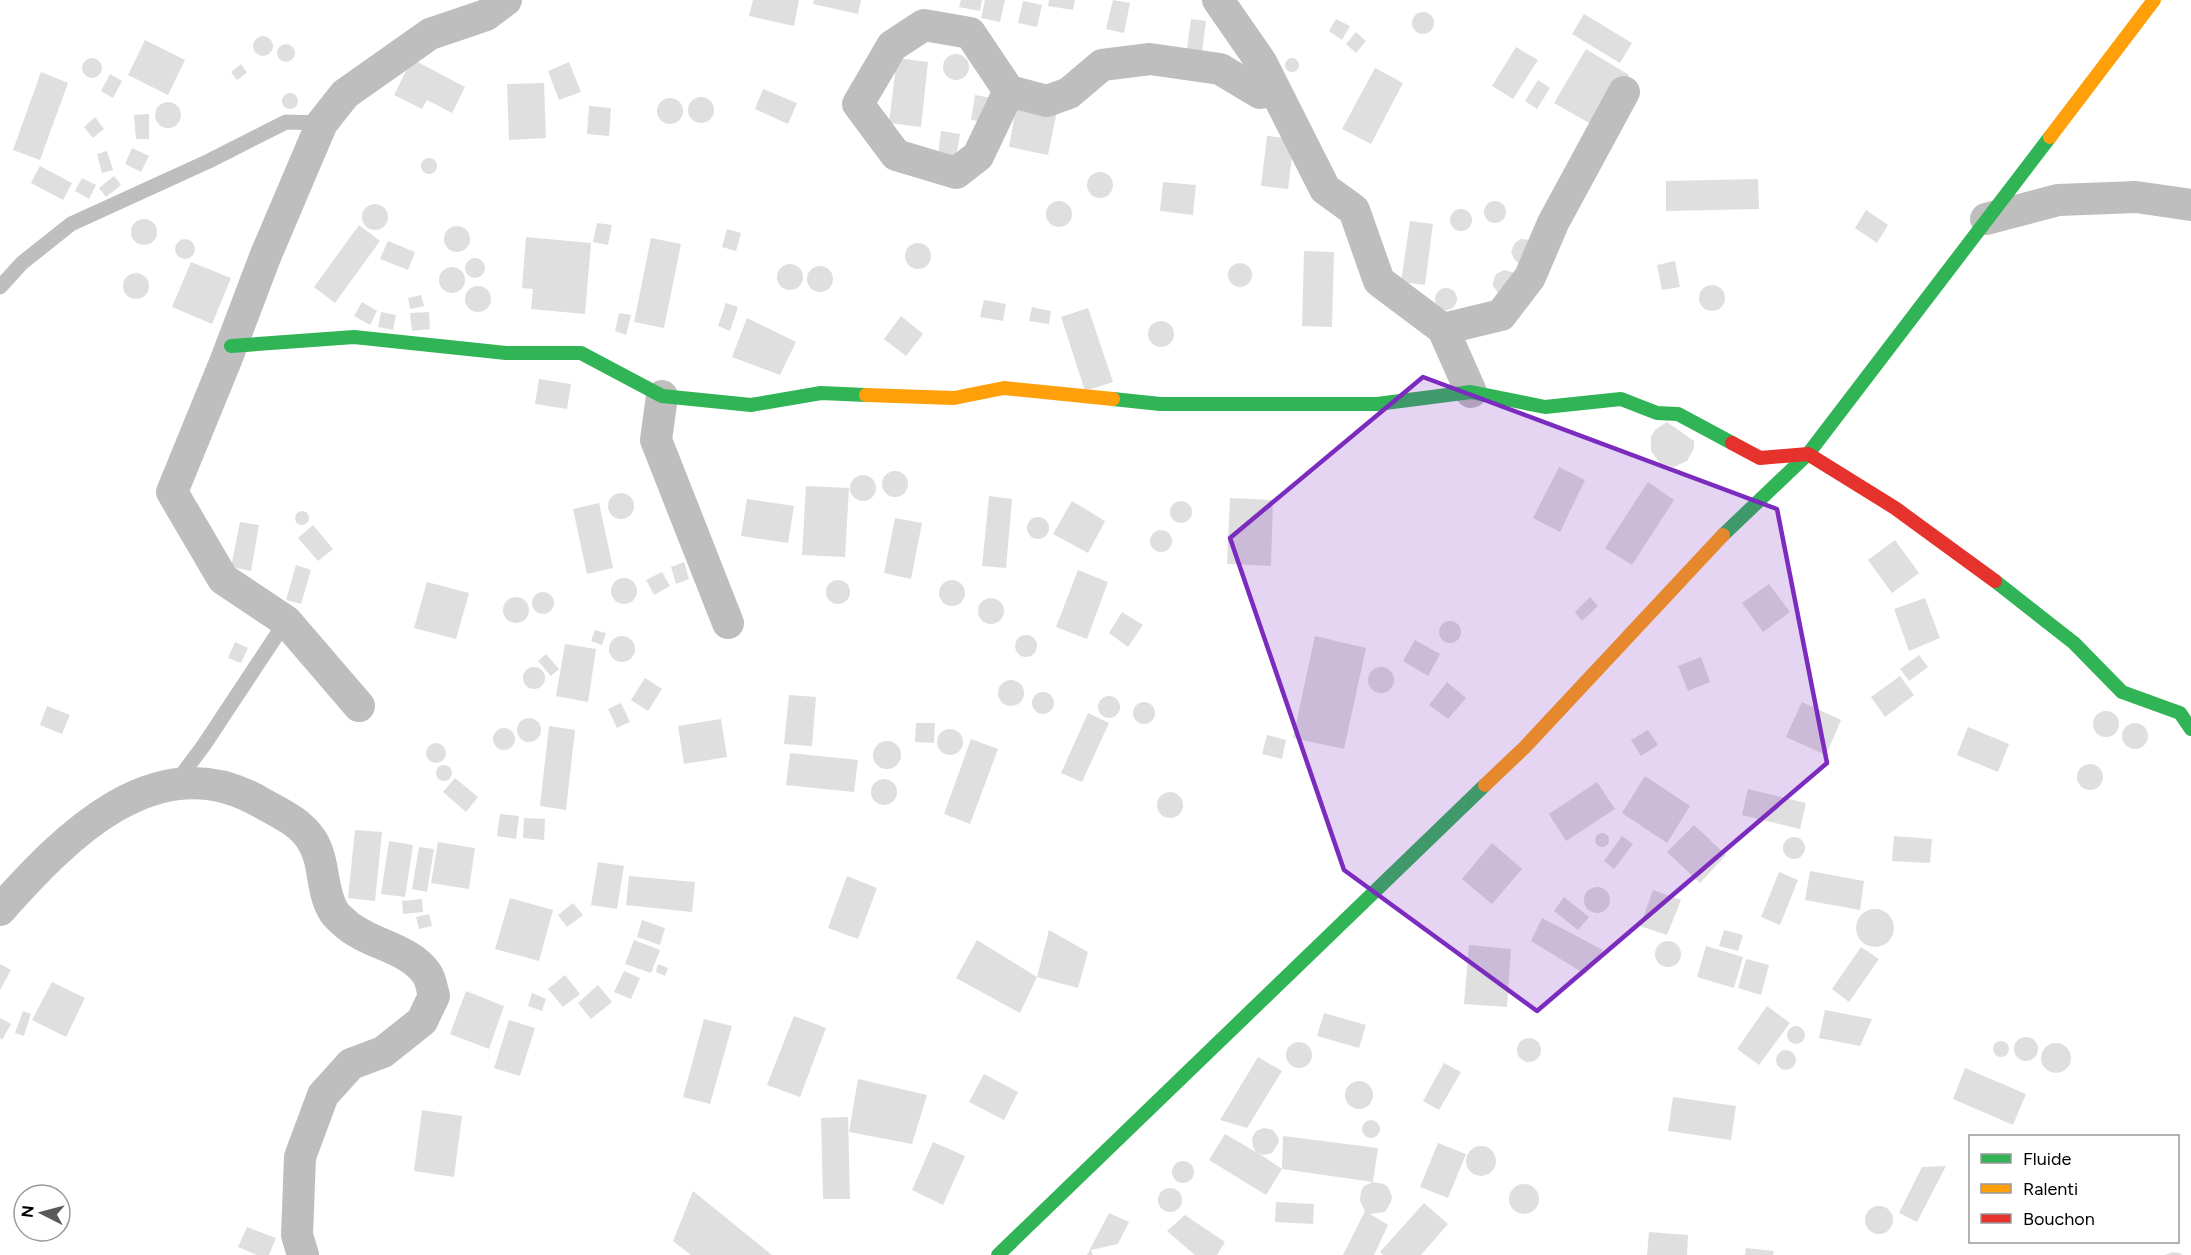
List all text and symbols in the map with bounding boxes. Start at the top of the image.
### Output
legend [1969,1135,2179,1243]
text: Fluide [2023,1148,2072,1170]
text: Ralenti [2023,1178,2078,1200]
north arrow [12,1183,72,1243]
text: N [17,1204,38,1219]
text: Bouchon [2023,1208,2095,1230]

